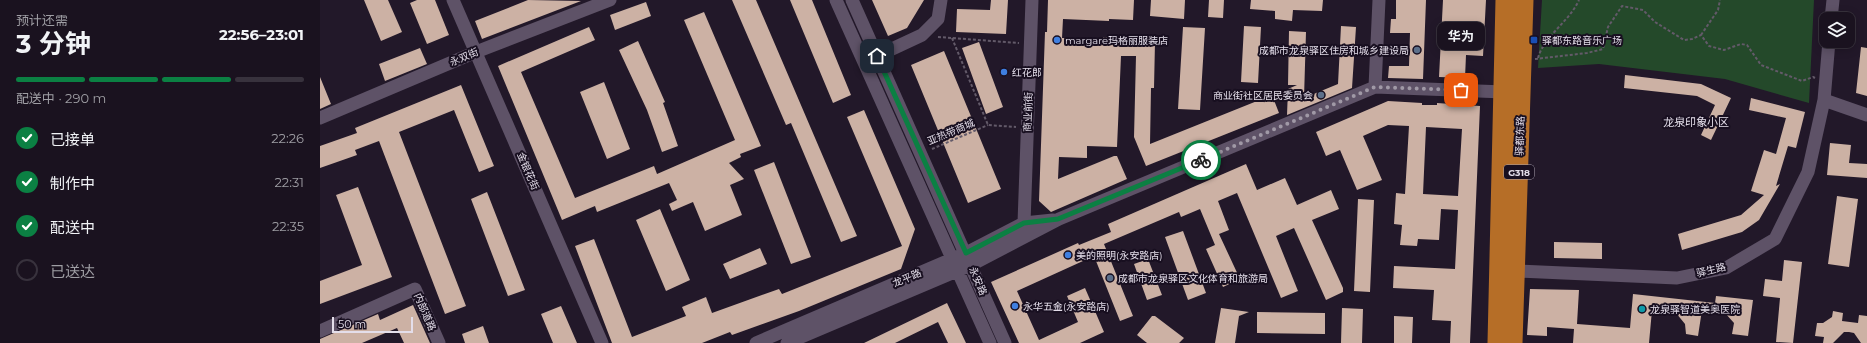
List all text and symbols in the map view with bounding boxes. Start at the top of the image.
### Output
text: 预计还需 [16,12,68,28]
map controls [1819,12,1855,48]
button: layers [1819,12,1855,48]
callout: 华为 [1437,22,1485,50]
text: 22:56–23:01 [219,25,304,44]
text: 3 分钟 [16,28,91,60]
text: 华为 [1448,28,1474,44]
place label: margare玛格丽服装店 [1065,34,1168,47]
place label: 驿都东路音乐广场 [1542,34,1622,47]
marker: margare玛格丽服装店 [1052,35,1062,45]
marker: 驿都东路音乐广场 [1529,35,1539,45]
pin [860,39,894,73]
place label: 成都市龙泉驿区住房和城乡建设局 [1259,44,1409,57]
street label: 永双街 [448,45,480,69]
icon: home [866,45,888,67]
marker: 成都市龙泉驿区住房和城乡建设局 [1412,45,1422,55]
place label: 红花郎 [1012,66,1042,79]
marker: 红花郎 [999,67,1009,77]
pin [1444,73,1478,107]
icon: bag [1450,79,1472,101]
place label: 商业街社区居民委员会 [1213,89,1313,102]
text: 配送中 · 290 m [16,90,106,106]
marker: 商业街社区居民委员会 [1316,90,1326,100]
street label: 商业前街 [1021,92,1035,132]
district label: 龙泉印象小区 [1663,115,1729,129]
street label: 亚热带商城 [925,116,977,148]
street label: 驿都东路 [1513,116,1527,156]
icon: check [16,127,38,149]
text: 已接单 [50,130,95,149]
text: 22:26 [271,130,304,146]
courier [1181,140,1221,180]
icon: bike [1190,149,1212,171]
street label: 金银花街 [514,150,542,192]
road number: G318 [1504,165,1534,179]
icon: check [16,171,38,193]
text: 制作中 [50,174,95,193]
text: 22:31 [274,174,304,190]
icon: check [16,215,38,237]
text: 配送中 [50,218,95,237]
text: 22:35 [272,218,304,234]
place label: 美的照明(永安路店) [1076,249,1163,262]
marker: 美的照明(永安路店) [1063,250,1073,260]
street label: 驿生路 [1695,260,1727,280]
text: 已送达 [50,262,95,281]
street label: 永安路 [966,265,990,297]
street label: 龙平路 [891,266,923,290]
place label: 成都市龙泉驿区文化体育和旅游局 [1118,272,1268,285]
marker: 成都市龙泉驿区文化体育和旅游局 [1105,273,1115,283]
street label: 内部道路 [411,291,439,333]
place label: 永华五金(永安路店) [1023,300,1110,313]
marker: 永华五金(永安路店) [1010,301,1020,311]
place label: 龙泉驿智道美奥医院 [1650,303,1740,316]
marker: 龙泉驿智道美奥医院 [1637,304,1647,314]
scale bar [332,315,413,334]
text: 50 m [338,317,366,331]

